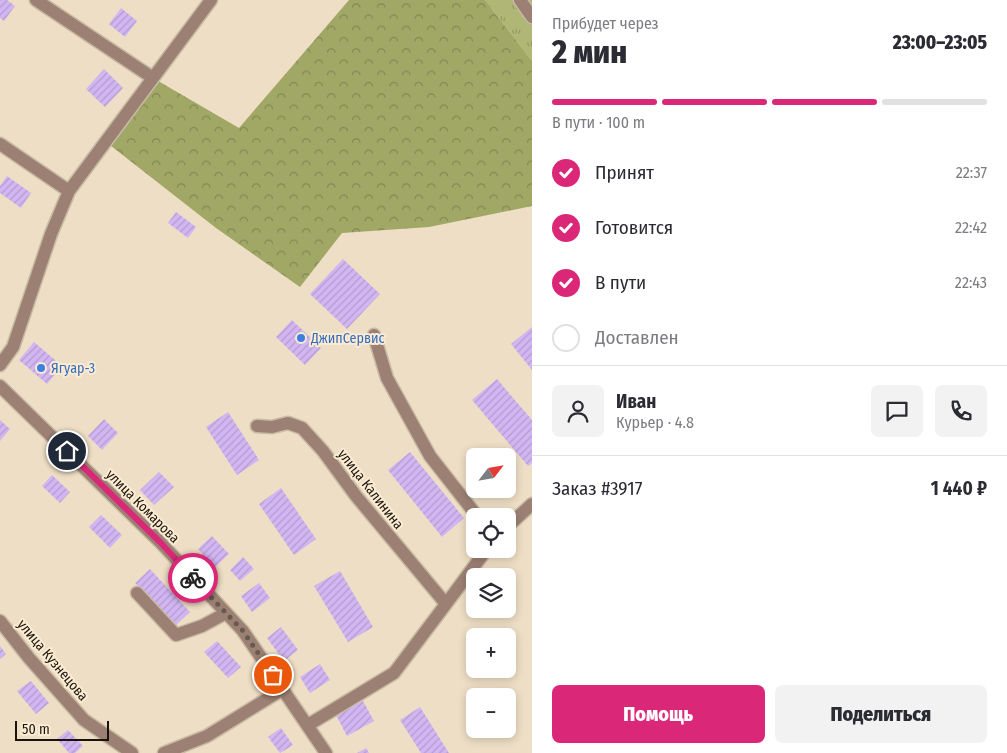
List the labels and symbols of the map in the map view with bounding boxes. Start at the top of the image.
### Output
place label: ДжипСервис [310,330,384,347]
marker: ДжипСервис [295,332,307,344]
place label: Ягуар-3 [51,360,95,377]
marker: Ягуар-3 [35,362,47,374]
pin [46,430,88,472]
street label: улица Калинина [334,446,407,533]
north arrow [466,448,516,498]
street label: улица Комарова [102,466,183,547]
courier [168,553,218,603]
street label: улица Кузнецова [14,616,92,705]
pin [252,654,294,696]
scale bar [15,718,109,741]

